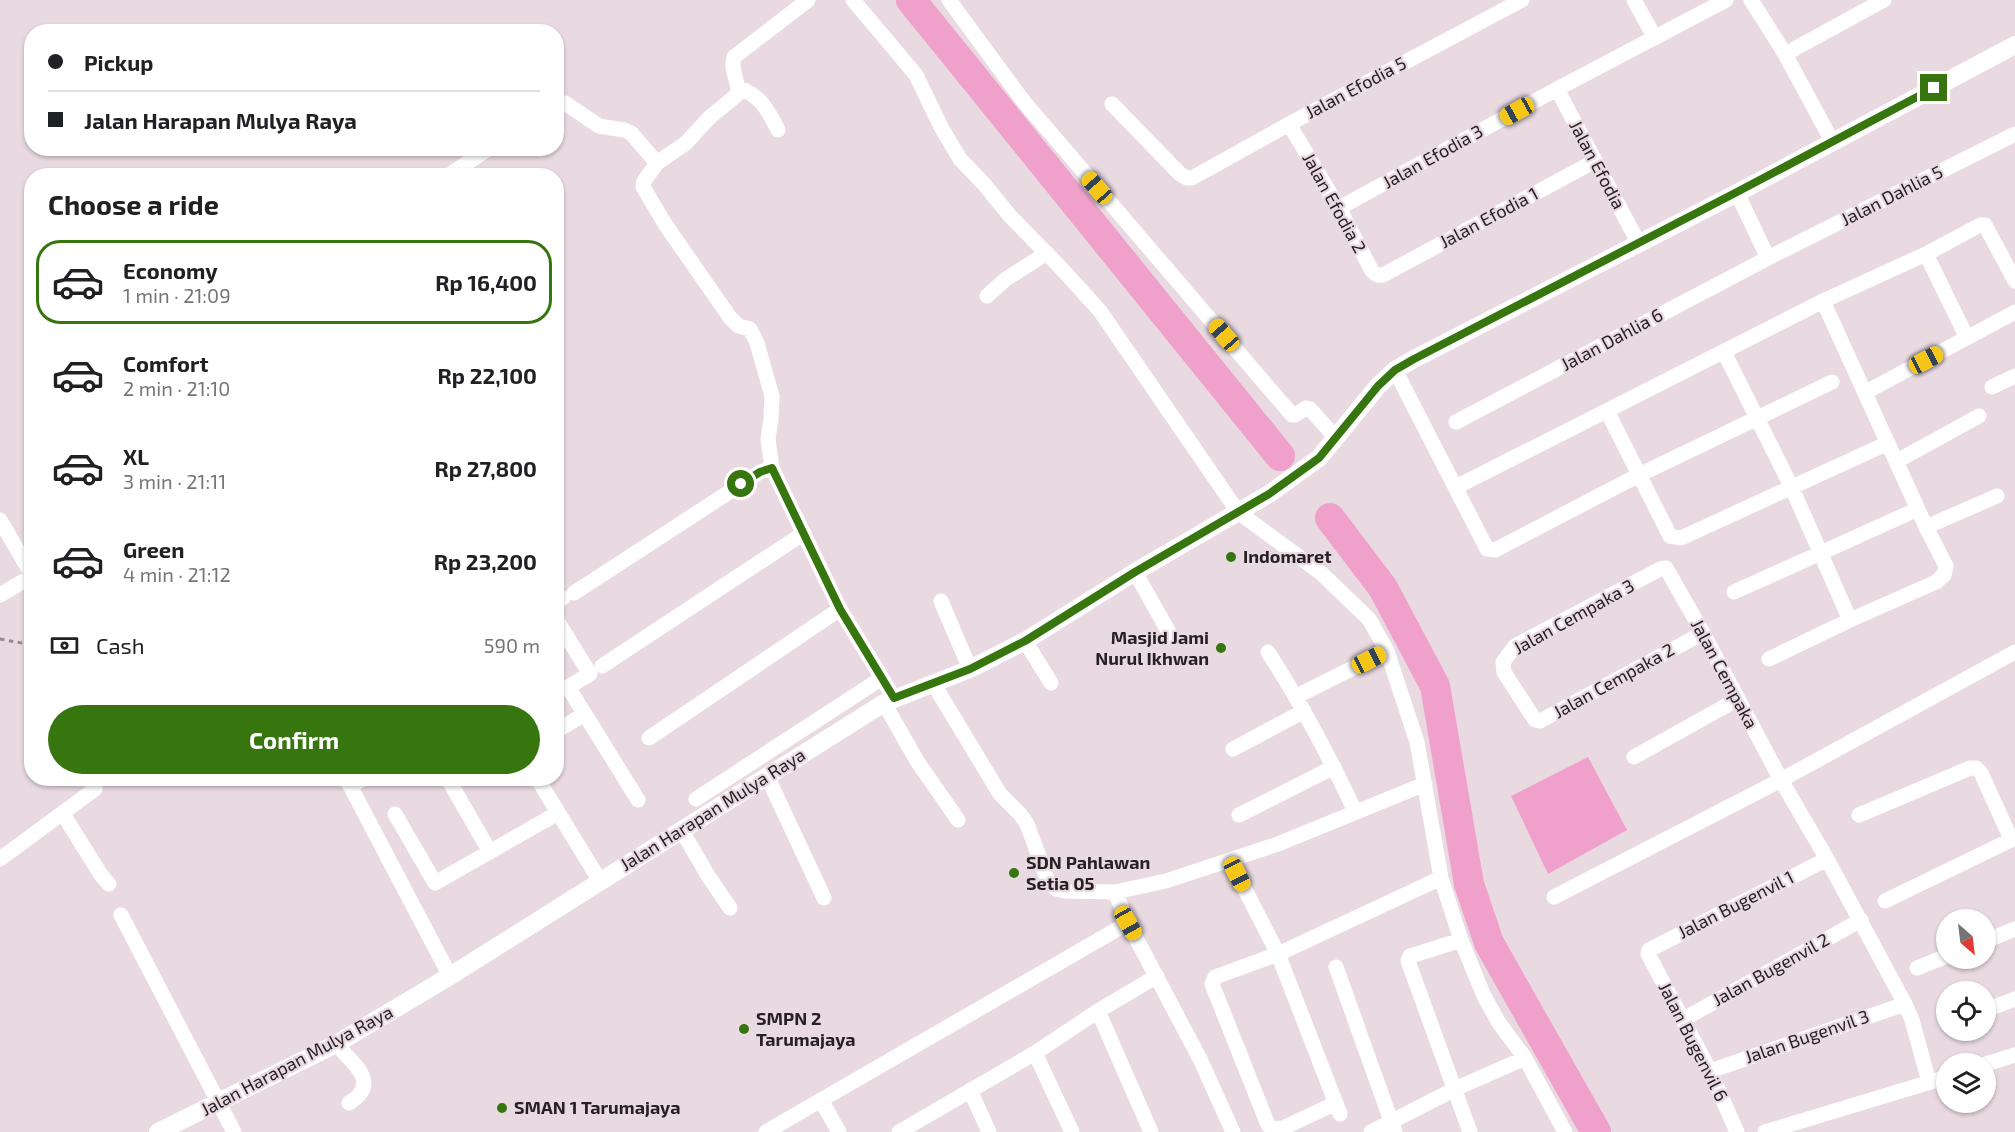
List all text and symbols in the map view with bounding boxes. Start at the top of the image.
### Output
text: Pickup [84,49,153,75]
street label: Jalan Efodia 5 [1301,51,1410,123]
route end [1920,74,1947,101]
car [1497,94,1537,128]
text: Jalan Harapan Mulya Raya [84,107,357,133]
street label: Jalan Efodia [1565,116,1630,213]
street label: Jalan Efodia 3 [1378,120,1487,193]
street label: Jalan Efodia 2 [1298,148,1372,257]
street label: Jalan Dahlia 5 [1837,160,1946,230]
car [1078,169,1116,207]
street label: Jalan Efodia 1 [1435,182,1542,252]
text: Choose a ride [48,188,219,220]
icon: car [51,255,105,309]
text: Economy [123,257,218,283]
text: Rp 16,400 [435,269,537,295]
text: 1 min · 21:09 [123,283,231,307]
street label: Jalan Dahlia 6 [1557,303,1666,375]
car [1205,316,1243,354]
car [1906,344,1946,376]
icon: car [51,348,105,402]
text: Comfort [123,350,208,376]
text: Rp 22,100 [438,362,537,388]
text: 2 min · 21:10 [123,376,230,400]
icon: car [51,441,105,495]
text: XL [123,443,149,469]
text: Rp 27,800 [435,455,537,481]
text: 3 min · 21:11 [123,469,226,493]
route start [727,470,754,497]
icon: car [51,534,105,588]
text: Green [123,536,185,562]
place label: Indomaret [1243,545,1332,567]
text: Rp 23,200 [434,548,537,574]
marker: Indomaret [1224,550,1238,564]
text: 4 min · 21:12 [123,562,231,586]
street label: Jalan Cempaka 3 [1509,574,1638,658]
street label: Jalan Cempaka [1687,615,1763,732]
place label: Masjid Jami Nurul Ikhwan [1095,626,1209,669]
icon: cash [48,629,81,662]
text: Cash [96,632,145,658]
text: 590 m [484,633,540,657]
street label: Jalan Cempaka 2 [1549,638,1678,722]
marker: Masjid Jami Nurul Ikhwan [1214,641,1228,655]
car [1349,644,1389,676]
button: Confirm [48,705,540,774]
street label: Jalan Harapan Mulya Raya [616,743,809,875]
place label: SDN Pahlawan Setia 05 [1026,851,1150,894]
car [1221,854,1253,894]
street label: Jalan Bugenvil 1 [1674,865,1797,943]
marker: SDN Pahlawan Setia 05 [1007,866,1021,880]
car [1111,903,1145,943]
north arrow [1936,909,1996,969]
map controls [1936,909,1996,1113]
street label: Jalan Bugenvil 2 [1708,928,1833,1010]
street label: Jalan Bugenvil 6 [1654,978,1733,1105]
button: locate [1936,981,1996,1041]
street label: Jalan Harapan Mulya Raya [197,1000,396,1120]
street label: Jalan Bugenvil 3 [1742,1004,1872,1068]
place label: SMPN 2 Tarumajaya [756,1007,855,1050]
marker: SMPN 2 Tarumajaya [737,1022,751,1036]
button: layers [1936,1053,1996,1113]
place label: SMAN 1 Tarumajaya [514,1096,680,1118]
marker: SMAN 1 Tarumajaya [495,1101,509,1115]

